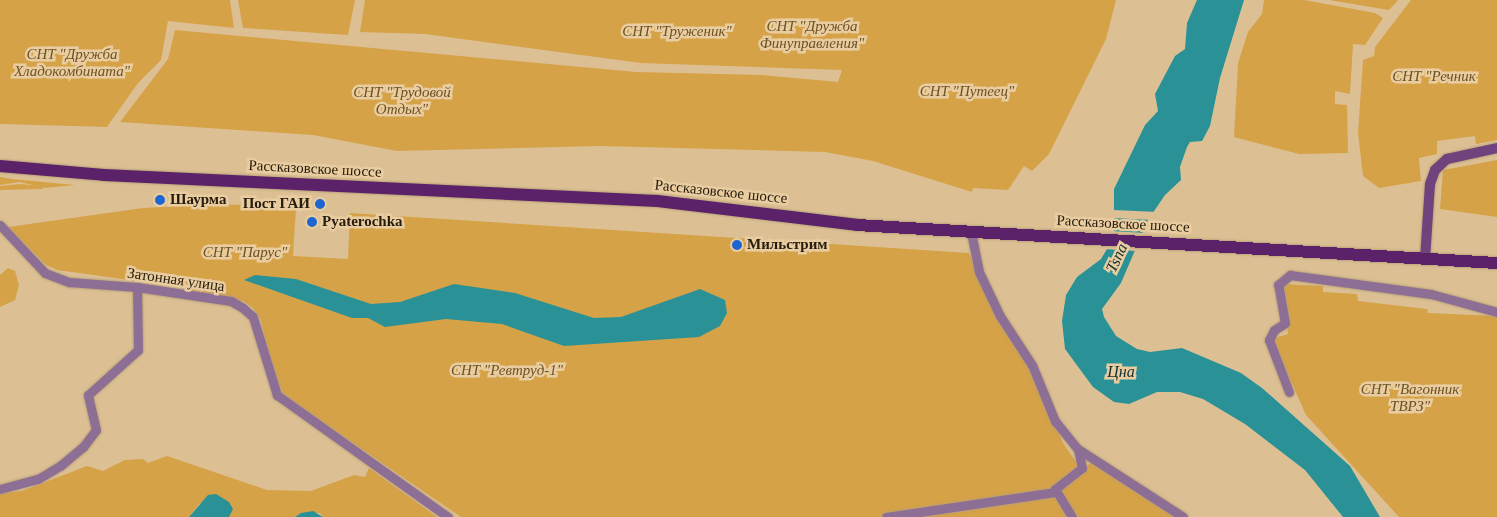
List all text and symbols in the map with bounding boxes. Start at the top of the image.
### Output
park label: СНТ "Дружба Финуправления" [760,17,864,52]
park label: СНТ "Труженик" [622,23,732,41]
park label: СНТ "Дружба Хладокомбината" [14,45,130,80]
park label: СНТ "Речник [1392,68,1476,86]
park label: СНТ "Трудовой Отдых" [353,83,451,118]
park label: СНТ "Путеец" [920,83,1014,101]
street label: Рассказовское шоссе [248,157,382,181]
street label: Рассказовское шоссе [654,176,788,208]
place label: Шаурма [170,191,226,209]
marker: Шаурма [154,194,166,206]
place label: Пост ГАИ [243,195,310,213]
marker: Пост ГАИ [314,198,326,210]
street label: Рассказовское шоссе [1056,212,1190,236]
place label: Pyaterochka [322,213,403,231]
marker: Pyaterochka [306,216,318,228]
place label: Мильстрим [747,236,828,254]
marker: Мильстрим [731,239,743,251]
water label: Tsna [1102,241,1132,275]
park label: СНТ "Парус" [203,244,287,262]
street label: Затонная улица [126,264,226,296]
park label: СНТ "Ревтруд-1" [451,362,563,380]
water label: Цна [1107,362,1135,382]
park label: СНТ "Вагонник ТВРЗ" [1361,380,1459,415]

